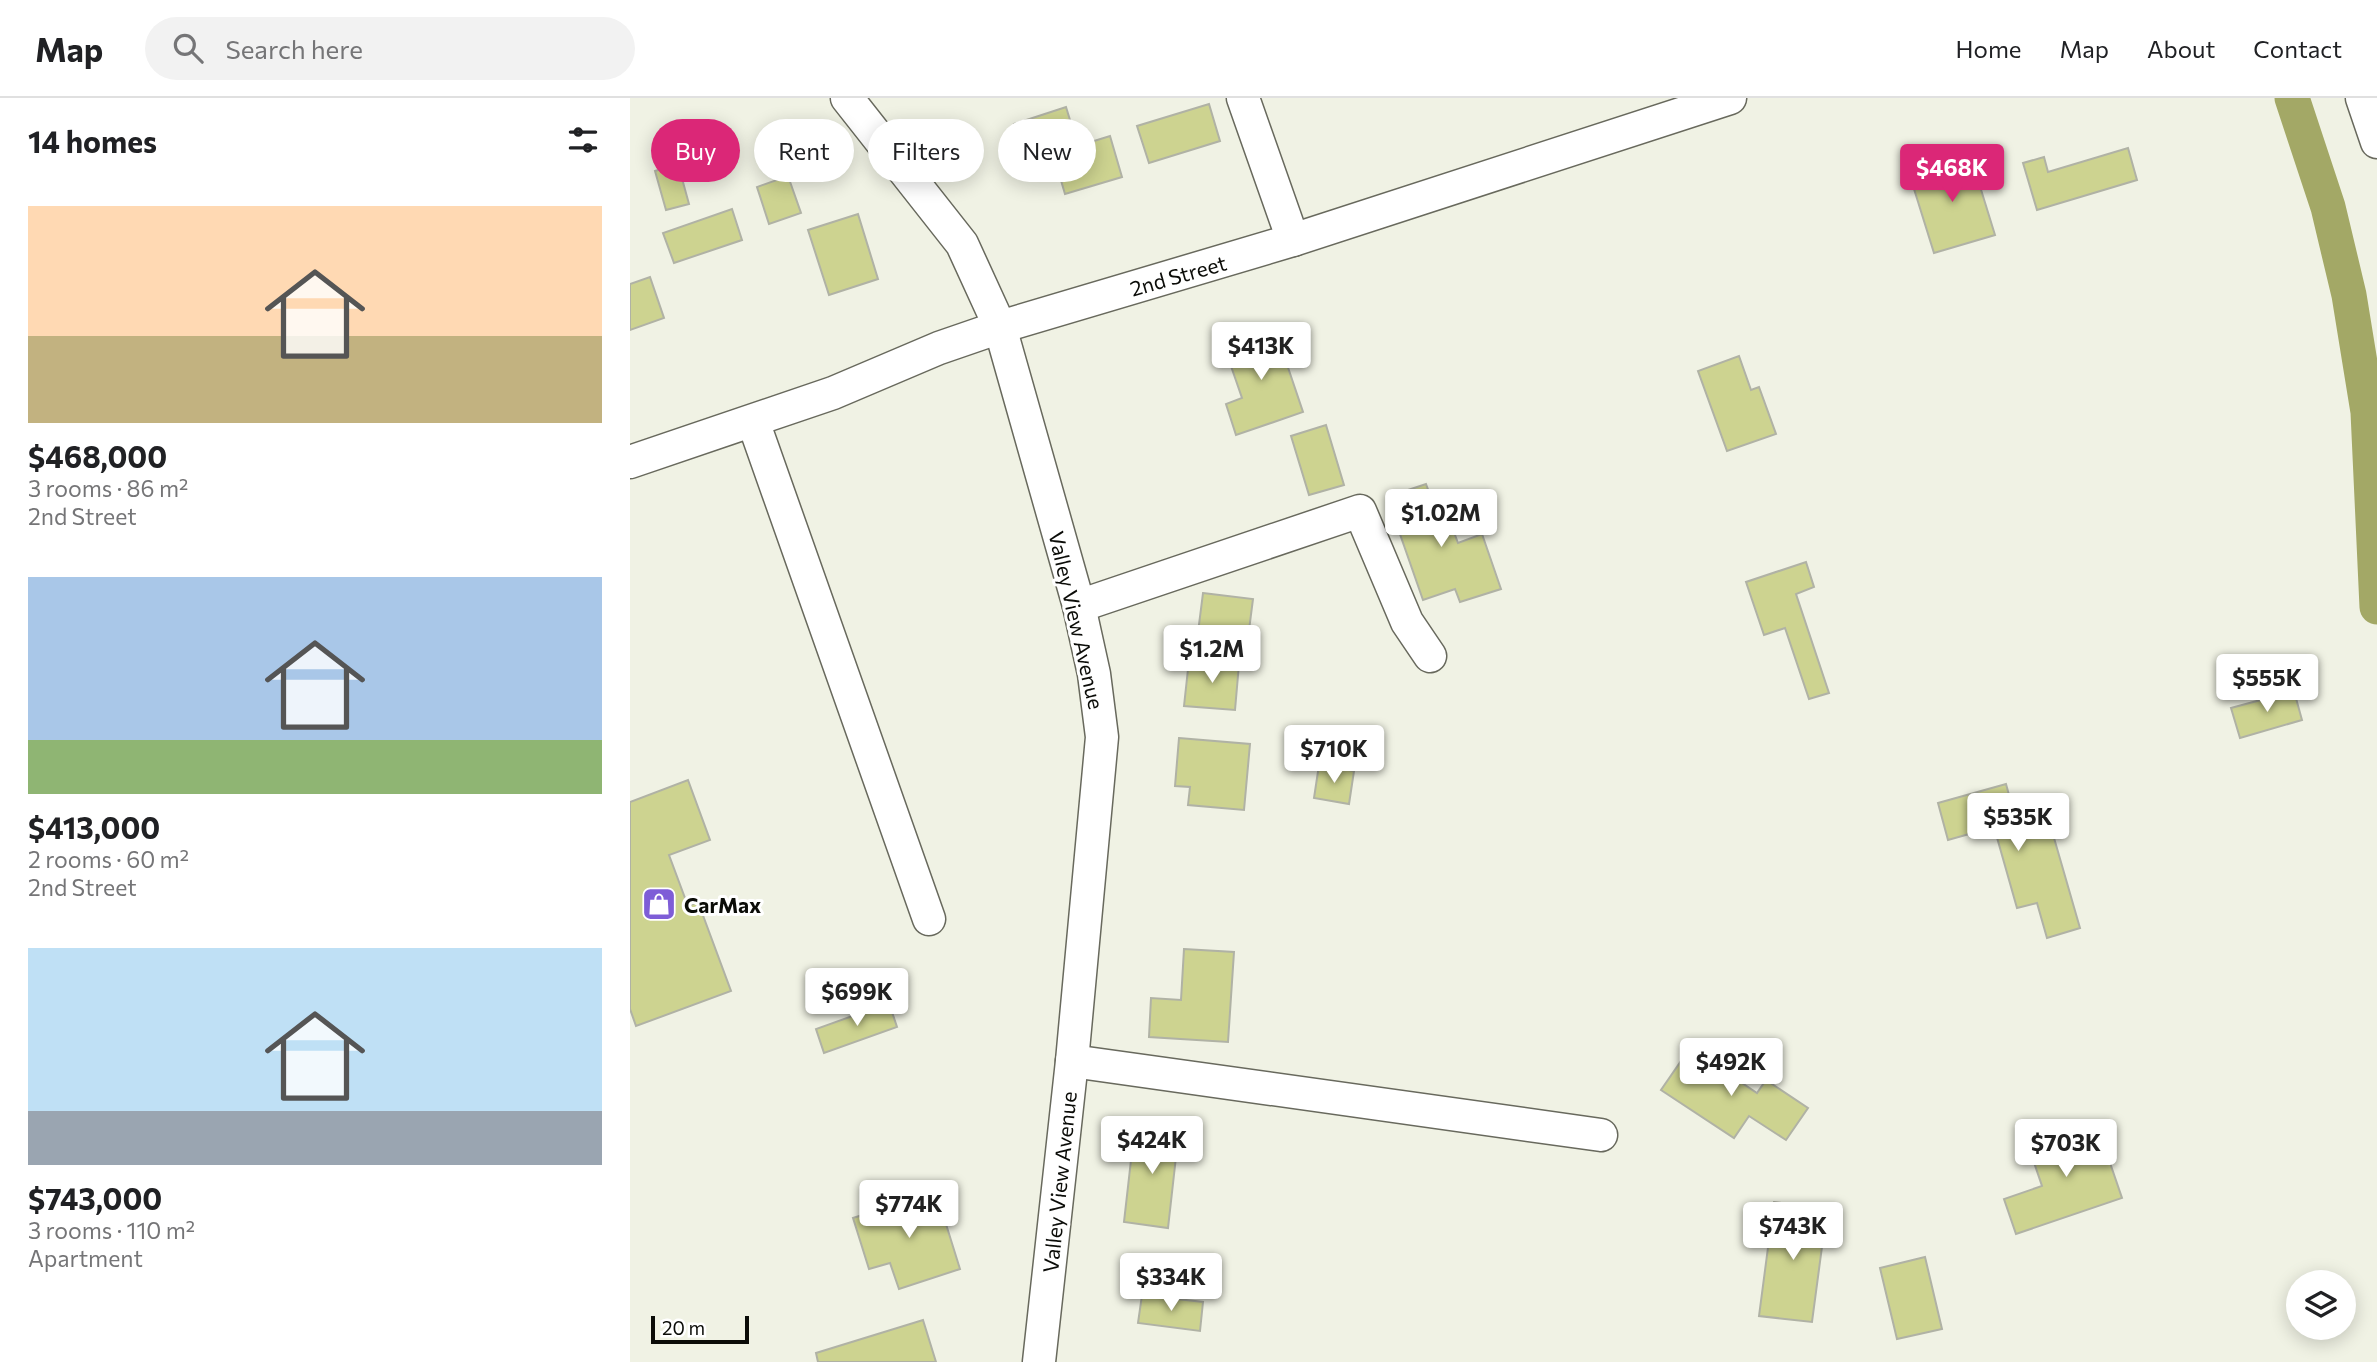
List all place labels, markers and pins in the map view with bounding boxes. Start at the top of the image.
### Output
pin: $468K [1903,144,2001,204]
pin: $413K [1212,322,1310,382]
pin: $1.02M [1384,490,1498,549]
pin: $1.2M [1163,626,1261,685]
pin: $555K [2218,654,2316,714]
pin: $710K [1285,726,1383,785]
pin: $535K [1969,794,2067,853]
shop icon: CarMax [640,885,678,923]
place label: CarMax [684,892,761,917]
pin: $699K [808,968,906,1028]
pin: $492K [1682,1038,1780,1098]
pin: $424K [1103,1116,1201,1176]
pin: $703K [2017,1119,2115,1179]
pin: $774K [860,1180,958,1240]
pin: $743K [1744,1202,1842,1262]
pin: $334K [1122,1254,1220,1313]

